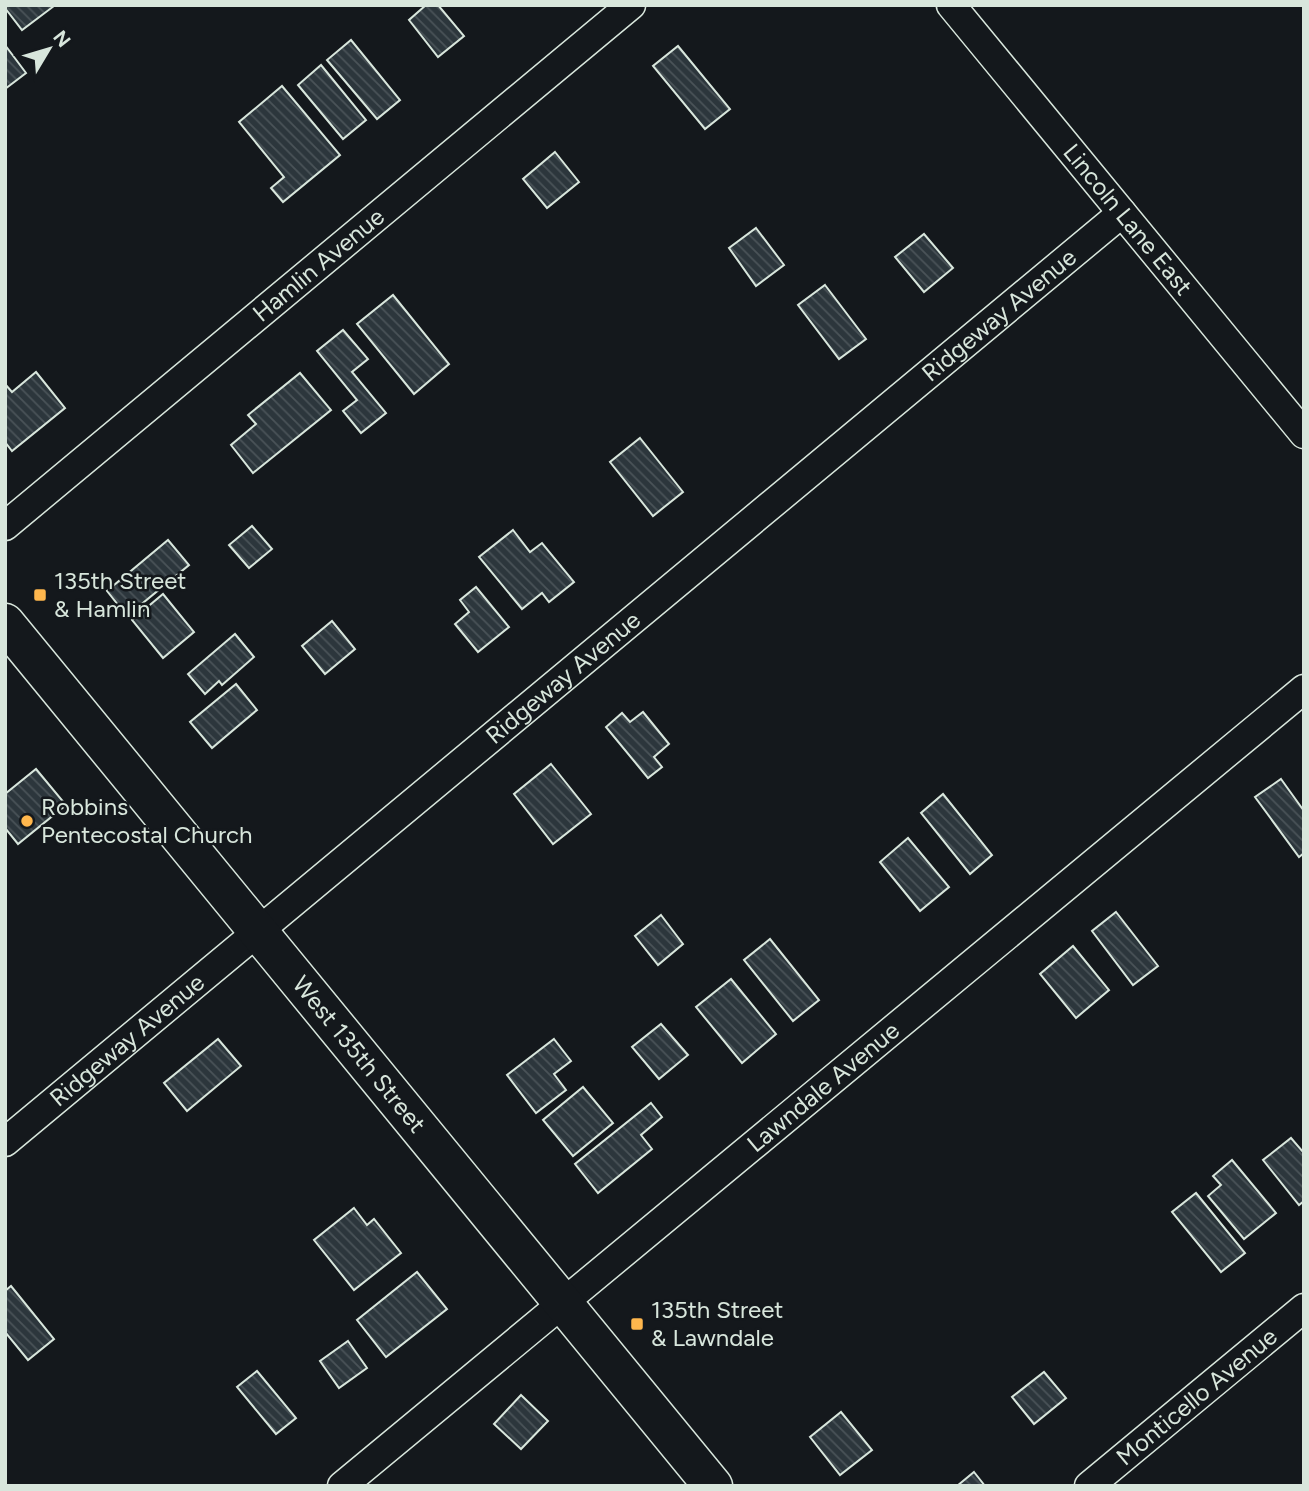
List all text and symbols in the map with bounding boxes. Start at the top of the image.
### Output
north arrow [14,14,84,84]
text: N [48,26,76,52]
street label: Lincoln Lane East [1057,138,1199,301]
street label: Hamlin Avenue [247,202,390,328]
street label: Ridgeway Avenue [916,242,1082,387]
place label: 135th Street & Hamlin [54,566,186,623]
marker: 135th Street & Hamlin [32,587,48,603]
street label: Ridgeway Avenue [480,605,646,750]
place label: Robbins Pentecostal Church [41,792,252,849]
marker: Robbins Pentecostal Church [19,813,35,829]
street label: Ridgeway Avenue [44,967,210,1112]
street label: West 135th Street [287,970,432,1138]
street label: Lawndale Avenue [741,1016,905,1158]
place label: 135th Street & Lawndale [651,1295,783,1352]
marker: 135th Street & Lawndale [629,1316,645,1332]
street label: Monticello Avenue [1110,1321,1283,1471]

